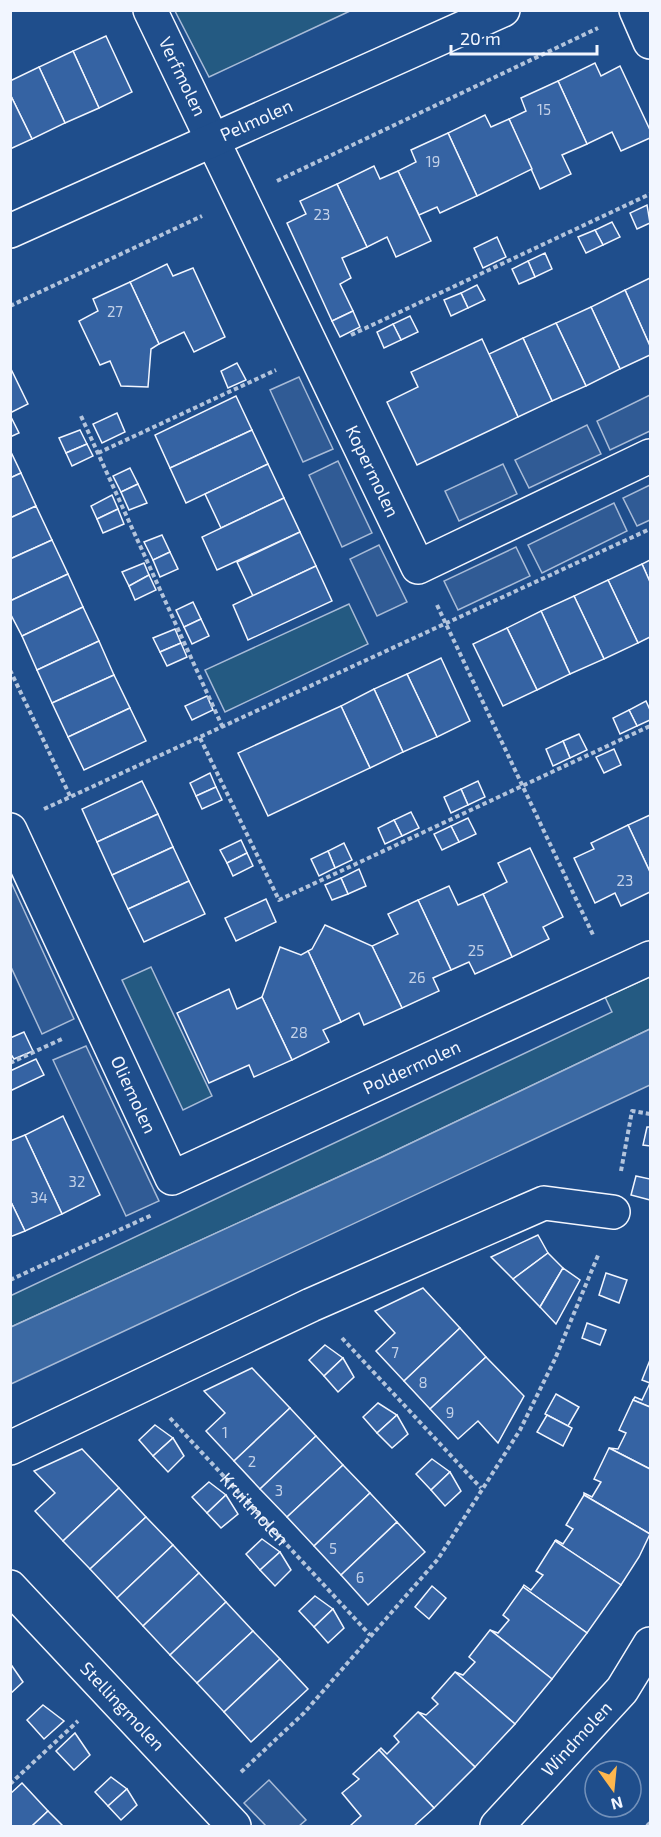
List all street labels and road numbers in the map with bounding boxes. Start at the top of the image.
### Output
street label: Verfmolen [155,33,211,120]
street label: Pelmolen [216,94,296,145]
street label: Kopermolen [341,421,404,521]
street label: Poldermolen [359,1035,464,1099]
street label: Oliemolen [107,1052,162,1137]
street label: Kruitmolen [216,1468,294,1549]
street label: Stellingmolen [76,1657,170,1755]
street label: Windmolen [536,1696,616,1780]

